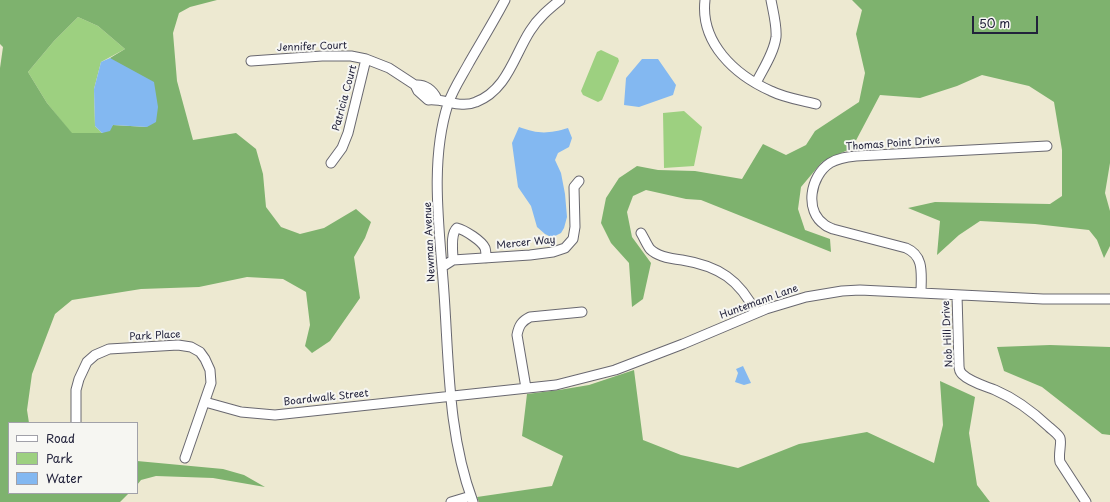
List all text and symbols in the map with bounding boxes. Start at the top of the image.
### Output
scale bar [974,8,1040,34]
text: 50 m [979,14,1010,32]
street label: Jennifer Court [277,40,347,54]
street label: Patricia Court [330,64,360,132]
street label: Thomas Point Drive [845,135,941,153]
street label: Newman Avenue [422,202,438,282]
street label: Mercer Way [496,234,556,252]
street label: Huntemann Lane [718,282,800,322]
street label: Nob Hill Drive [940,300,956,368]
street label: Park Place [129,329,181,343]
street label: Boardwalk Street [283,388,369,408]
legend [8,422,138,494]
text: Road [46,429,75,447]
text: Park [46,449,73,467]
text: Water [46,469,82,487]

